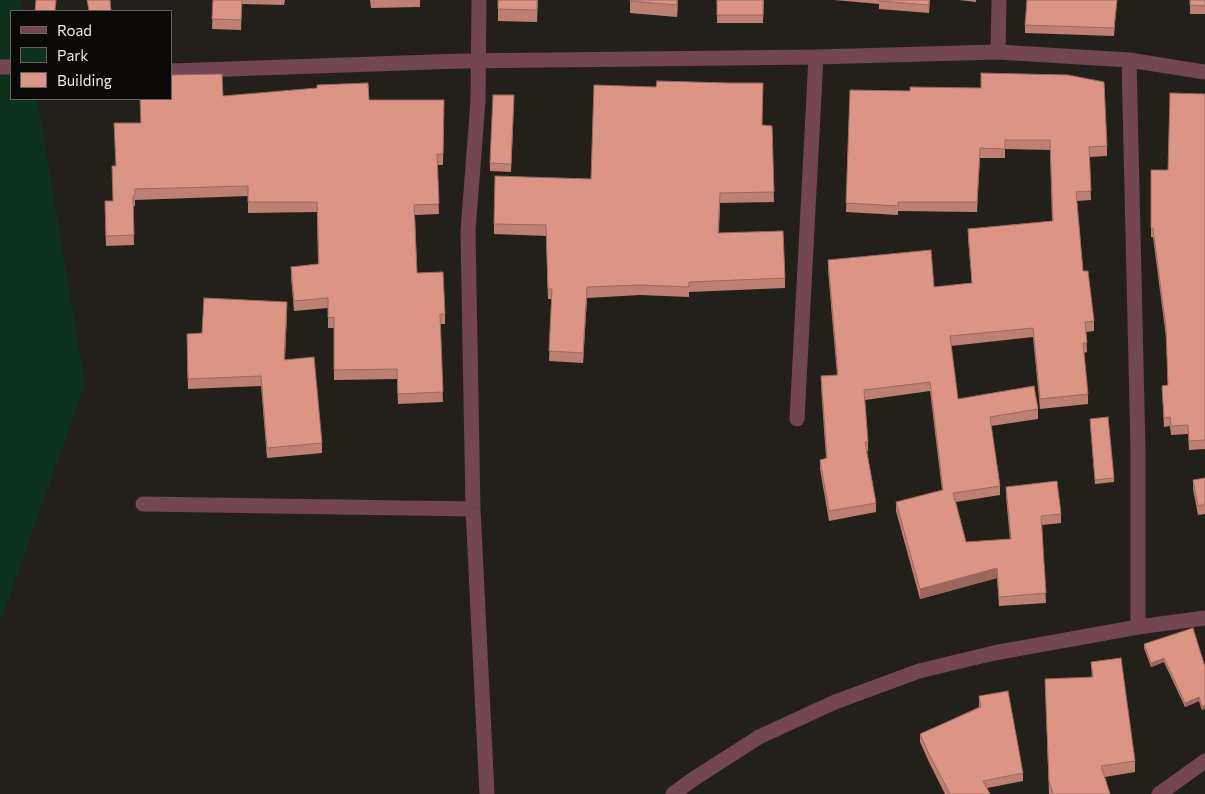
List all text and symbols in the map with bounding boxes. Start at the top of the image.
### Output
legend [10,10,172,100]
text: Road [57,21,92,39]
text: Park [57,46,88,64]
text: Building [57,71,112,89]

